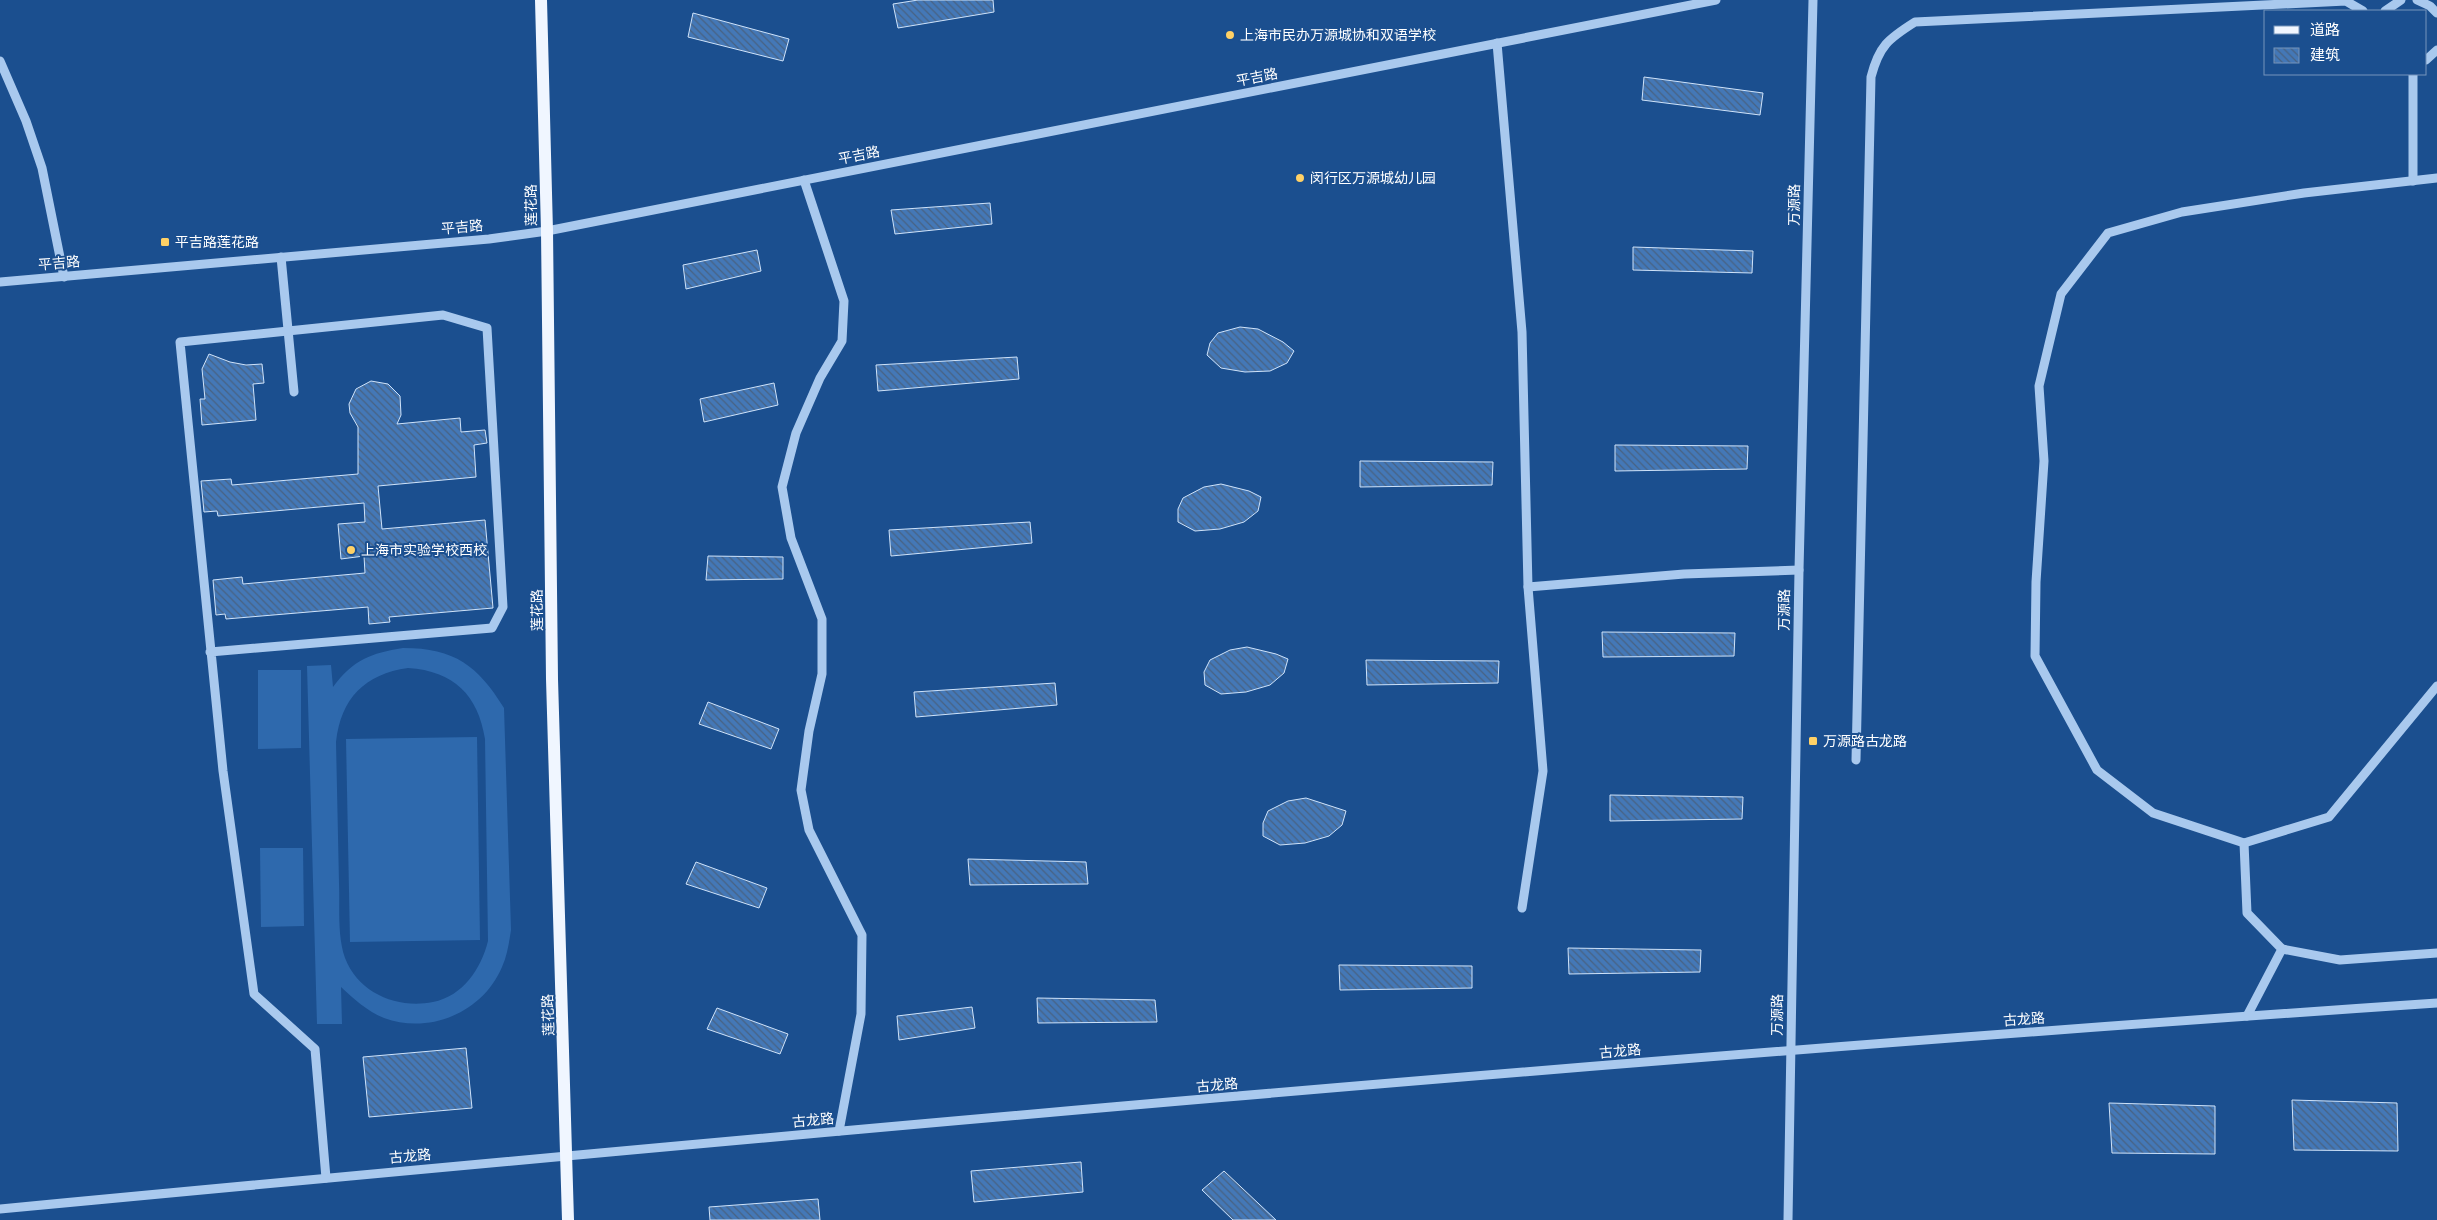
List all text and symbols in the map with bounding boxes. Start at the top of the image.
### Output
legend [2264,10,2427,75]
text: 道路 [2310,21,2340,39]
place label: 上海市民办万源城协和双语学校 [1240,26,1436,44]
marker: 上海市民办万源城协和双语学校 [1224,29,1236,41]
text: 建筑 [2310,46,2340,64]
street label: 平吉路 [1235,64,1279,90]
street label: 平吉路 [837,142,881,168]
place label: 闵行区万源城幼儿园 [1310,169,1436,187]
marker: 闵行区万源城幼儿园 [1294,172,1306,184]
street label: 莲花路 [522,184,540,226]
street label: 万源路 [1785,184,1803,226]
street label: 平吉路 [440,216,484,238]
place label: 平吉路莲花路 [175,233,259,251]
marker: 平吉路莲花路 [159,236,171,248]
street label: 平吉路 [37,252,81,274]
place label: 上海市实验学校西校 [361,541,487,559]
marker: 上海市实验学校西校 [345,544,357,556]
street label: 莲花路 [528,589,546,631]
street label: 万源路 [1775,589,1793,631]
place label: 万源路古龙路 [1823,732,1907,750]
marker: 万源路古龙路 [1807,735,1819,747]
street label: 莲花路 [538,994,558,1036]
street label: 万源路 [1768,994,1786,1036]
street label: 古龙路 [2002,1009,2046,1029]
street label: 古龙路 [1598,1040,1642,1062]
street label: 古龙路 [1195,1074,1239,1096]
street label: 古龙路 [791,1109,835,1131]
street label: 古龙路 [388,1145,432,1167]

